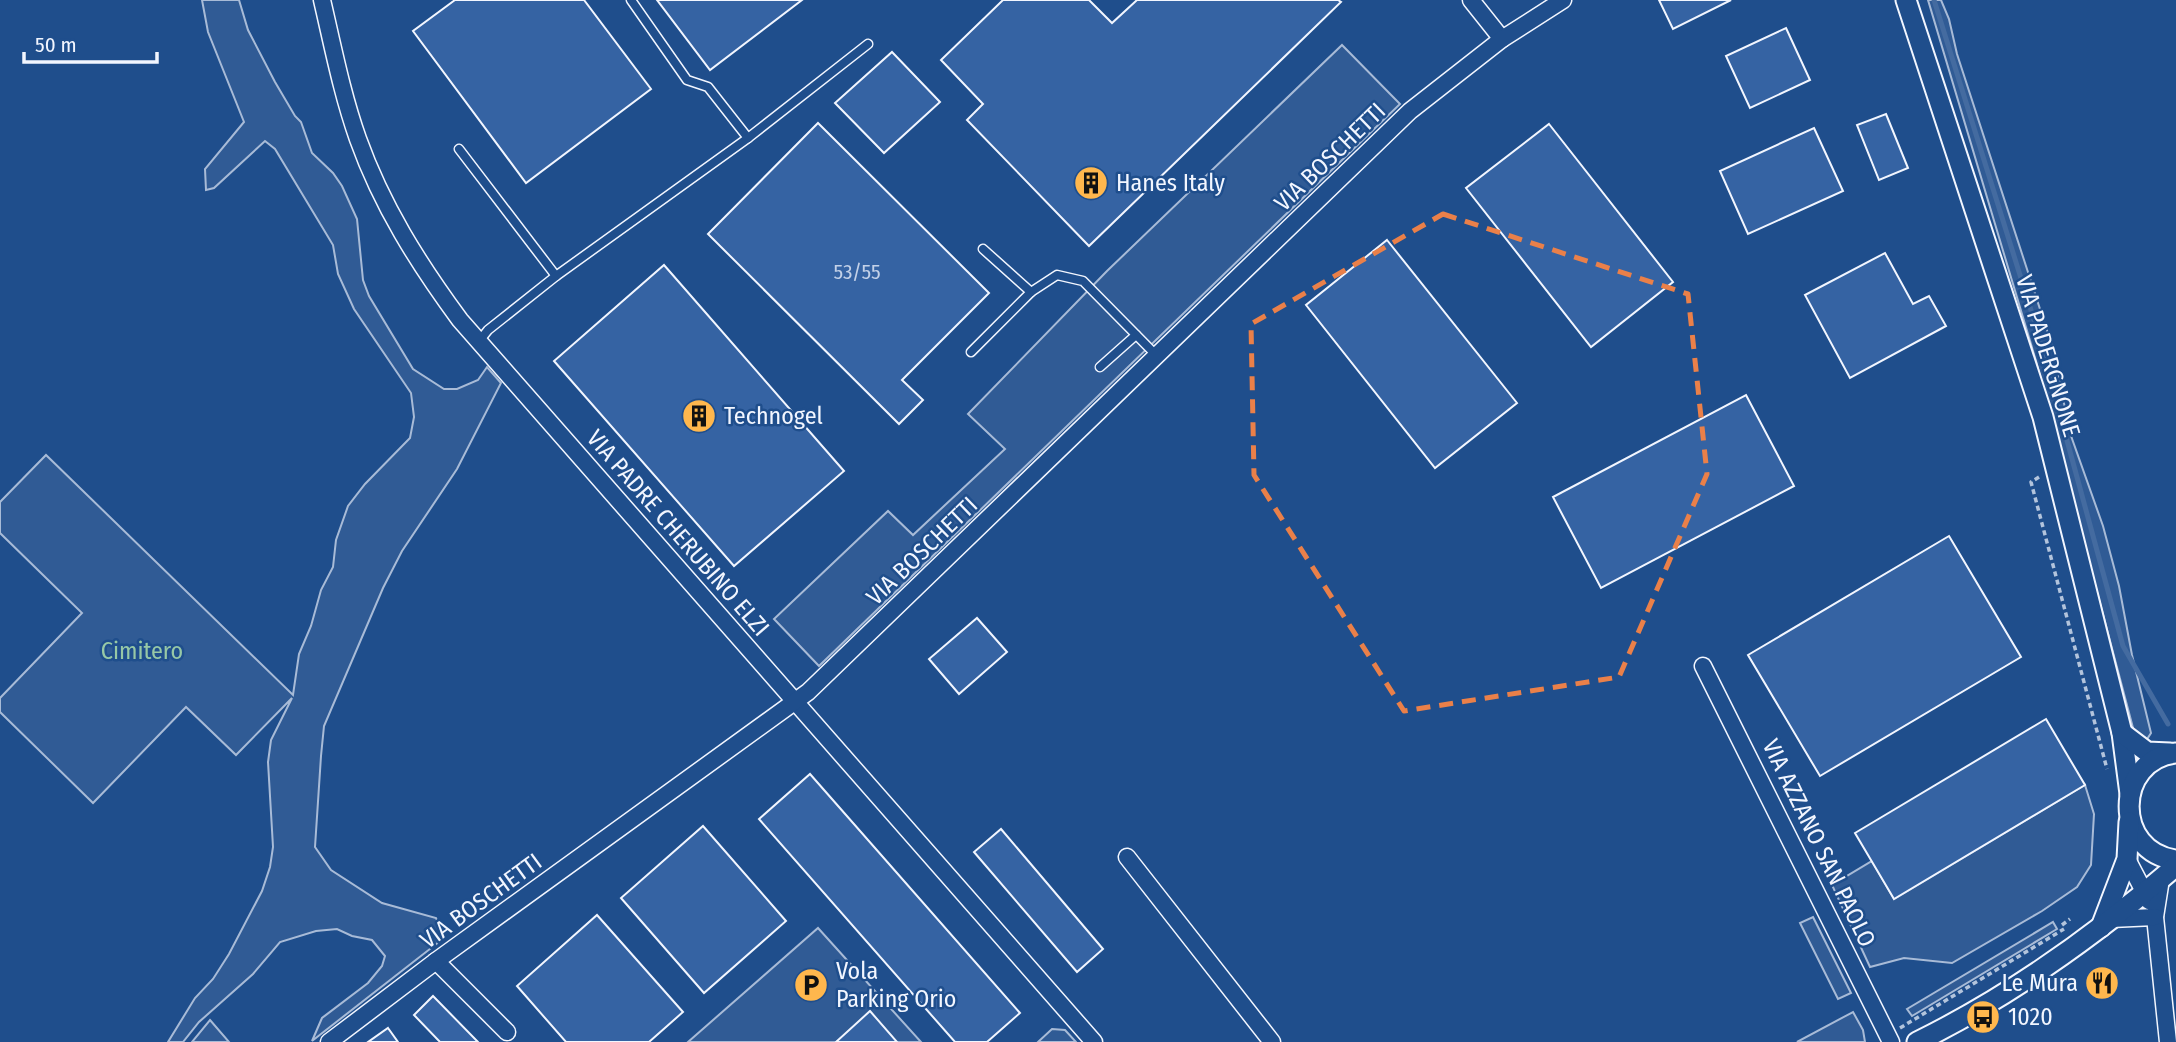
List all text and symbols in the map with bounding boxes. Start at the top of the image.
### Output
scale bar [24,21,158,65]
text: 50 m [35,32,77,58]
street label: VIA BOSCHETTI [1269,97,1391,217]
building icon: Hanes Italy [1072,164,1110,202]
place label: Hanes Italy [1116,169,1225,197]
house number: 53/55 [833,259,881,285]
street label: VIA PADERGNONE [2010,272,2086,440]
building icon: Technogel [680,397,718,435]
place label: Technogel [724,402,823,430]
street label: VIA PADRE CHERUBINO ELZI [581,424,775,642]
street label: VIA BOSCHETTI [861,491,983,611]
park label: Cimitero [101,637,183,665]
street label: VIA AZZANO SAN PAOLO [1757,735,1881,951]
street label: VIA BOSCHETTI [415,848,547,954]
place label: Vola Parking Orio [836,957,956,1013]
restaurant icon: Le Mura [2083,964,2121,1002]
parking icon: Vola Parking Orio [792,966,830,1004]
place label: Le Mura [2001,969,2078,997]
bus stop icon: 1020 [1964,998,2002,1036]
place label: 1020 [2008,1003,2053,1031]

